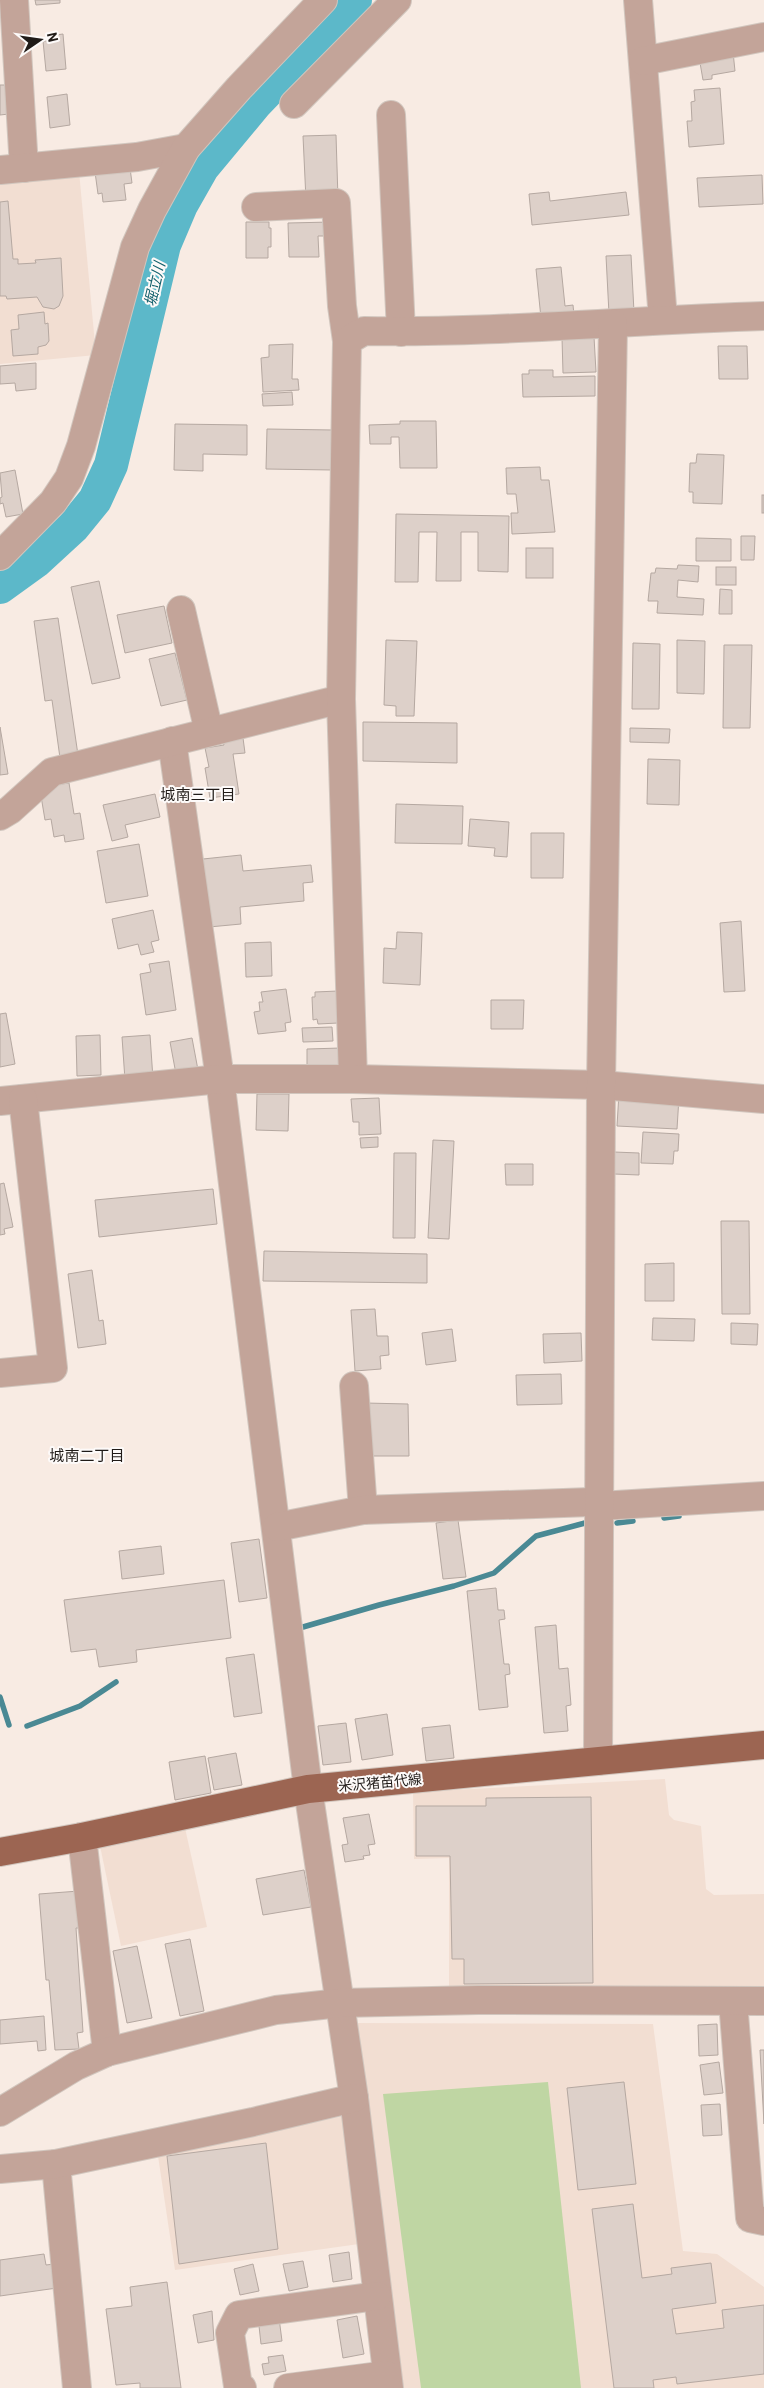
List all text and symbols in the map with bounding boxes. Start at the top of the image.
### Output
north arrow [15,15,65,65]
text: N [44,31,62,43]
water label: 堀立川 [140,258,168,308]
district label: 城南三丁目 [160,785,236,803]
district label: 城南二丁目 [49,1446,125,1464]
street label: 米沢猪苗代線 [337,1770,423,1794]

